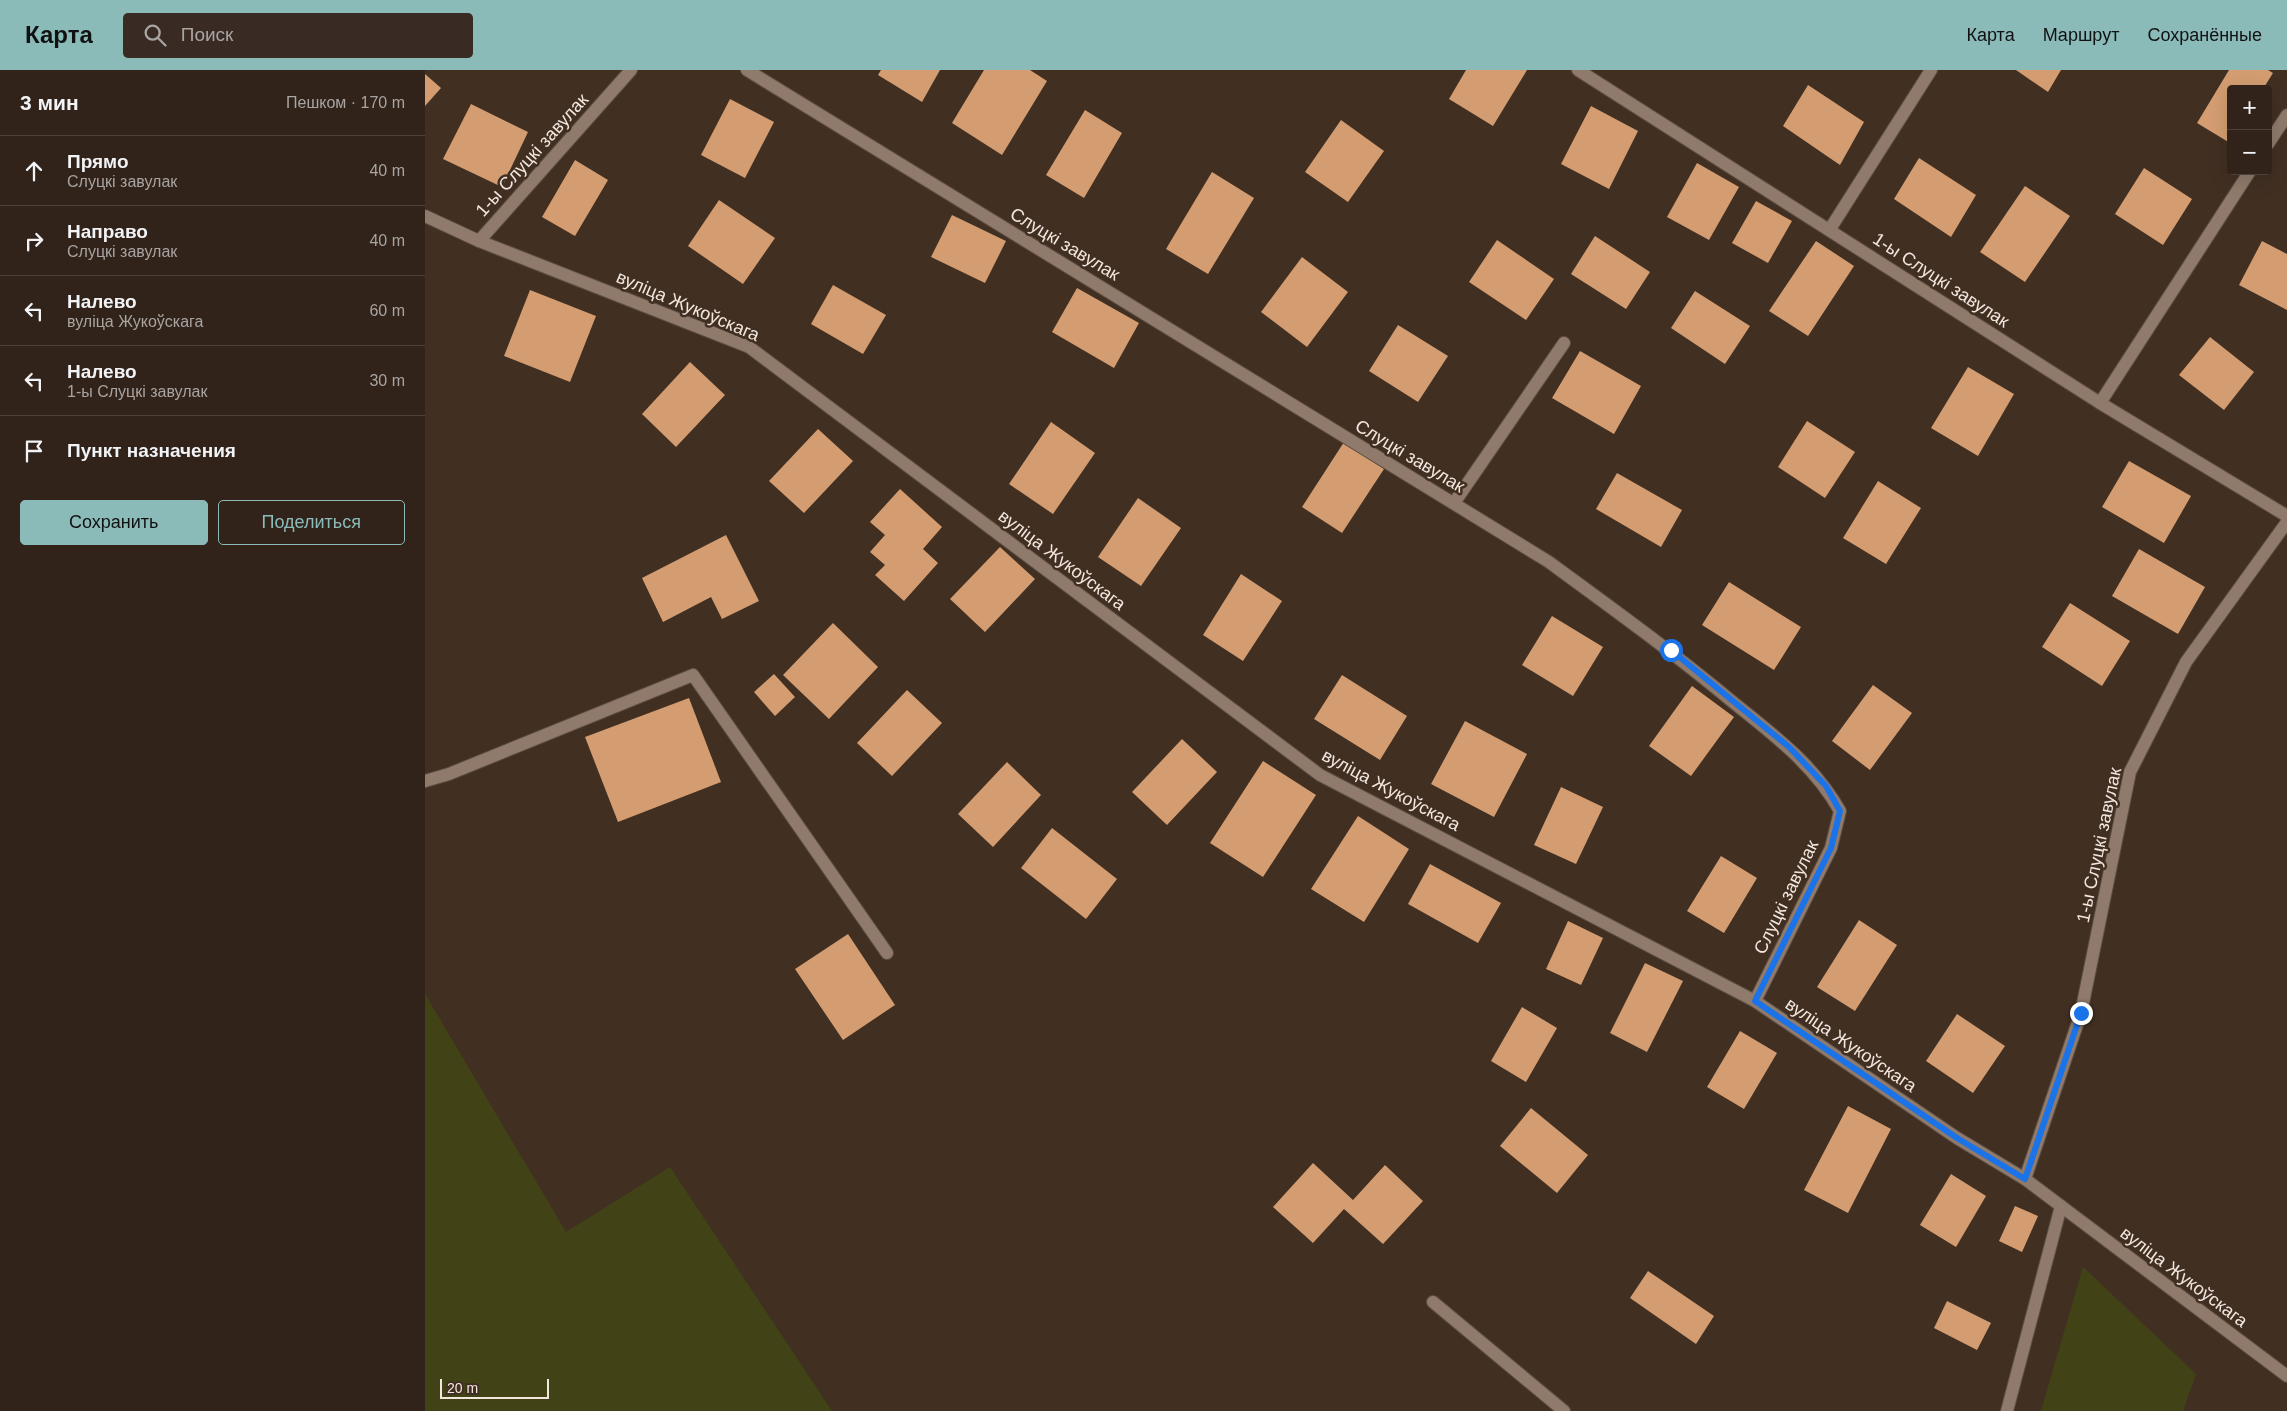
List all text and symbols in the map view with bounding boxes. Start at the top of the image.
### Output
search box [123,13,473,58]
text: Карта [25,21,93,48]
icon: search [141,21,169,49]
text: Поиск [181,24,233,45]
text: Карта [1967,25,2015,45]
text: Маршрут [2043,25,2119,45]
text: Сохранённые [2147,25,2262,45]
map controls [2227,85,2272,175]
button: + [2227,85,2272,130]
street label: 1-ы Слуцкі завулак [472,89,592,220]
text: 3 мин [20,91,79,114]
text: Пешком · 170 m [286,94,405,111]
button: − [2227,130,2272,175]
text: Прямо [67,151,129,172]
icon: ahead [20,157,48,185]
text: 40 m [369,162,405,179]
text: Слуцкі завулак [67,173,177,190]
street label: Слуцкі завулак [1007,203,1123,285]
text: Направо [67,221,148,242]
icon: right [20,227,48,255]
street label: 1-ы Слуцкі завулак [1869,229,2013,331]
text: 40 m [369,232,405,249]
text: Слуцкі завулак [67,243,177,260]
street label: вуліца Жукоўскага [613,267,763,346]
text: Налево [67,291,137,312]
icon: left [20,297,48,325]
text: 60 m [369,302,405,319]
text: вуліца Жукоўскага [67,313,204,330]
text: Налево [67,361,137,382]
icon: left [20,367,48,395]
text: 30 m [369,372,405,389]
text: 1-ы Слуцкі завулак [67,383,208,400]
street label: Слуцкі завулак [1352,415,1468,497]
icon: arrive [20,437,48,465]
text: Пункт назначения [67,440,236,461]
button: Сохранить [20,500,208,545]
button: Поделиться [218,500,405,545]
street label: вуліца Жукоўскага [995,506,1130,615]
route start [1660,639,1683,662]
street label: вуліца Жукоўскага [1319,745,1464,835]
street label: 1-ы Слуцкі завулак [2073,766,2125,924]
street label: Слуцкі завулак [1750,837,1822,957]
street label: вуліца Жукоўскага [1782,994,1921,1097]
route end [2070,1002,2093,1025]
street label: вуліца Жукоўскага [2117,1223,2252,1332]
scale bar [440,1376,549,1399]
text: 20 m [447,1380,478,1396]

